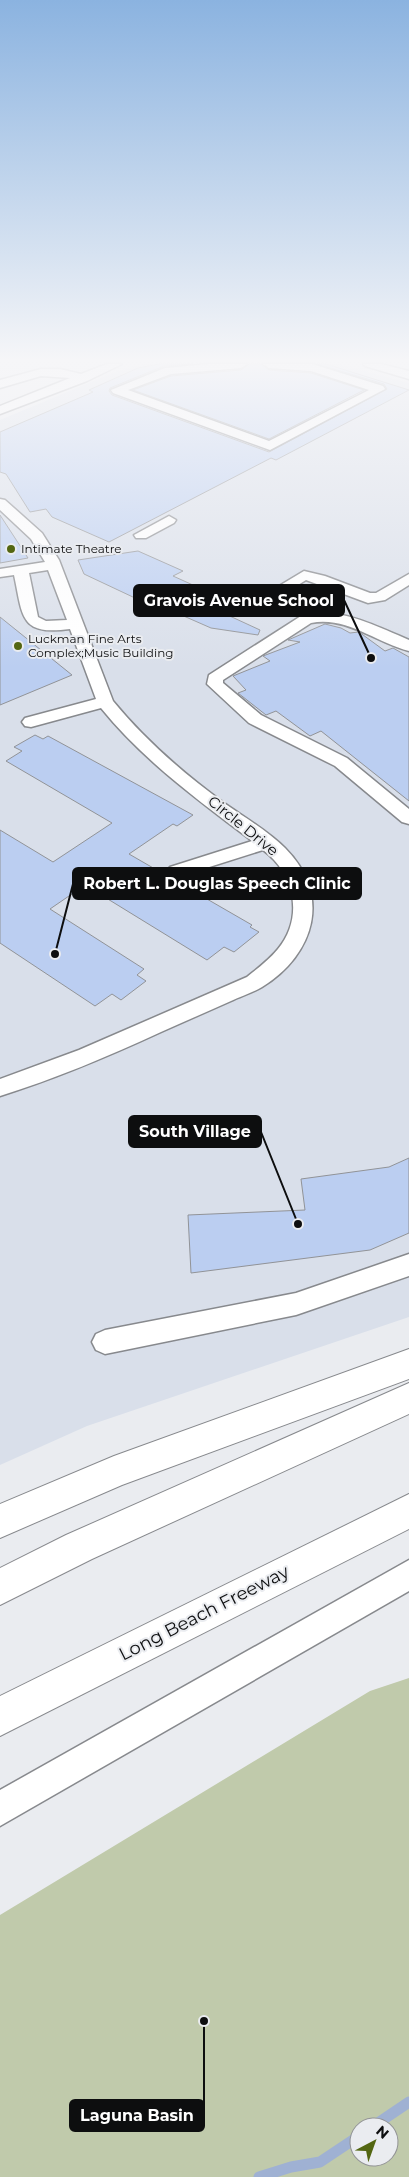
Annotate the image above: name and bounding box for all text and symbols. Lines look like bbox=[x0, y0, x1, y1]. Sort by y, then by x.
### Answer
place label: Intimate Theatre bbox=[21, 541, 122, 556]
marker: Intimate Theatre bbox=[5, 543, 17, 555]
callout: Gravois Avenue School bbox=[134, 585, 344, 616]
text: Gravois Avenue School bbox=[144, 591, 334, 610]
place label: Luckman Fine Arts Complex;Music Building bbox=[28, 631, 174, 660]
marker: Luckman Fine Arts Complex;Music Building bbox=[12, 640, 24, 652]
street label: Circle Drive bbox=[204, 791, 282, 860]
callout: Robert L. Douglas Speech Clinic bbox=[73, 868, 361, 899]
text: Robert L. Douglas Speech Clinic bbox=[83, 874, 351, 893]
callout: South Village bbox=[129, 1116, 261, 1147]
text: South Village bbox=[139, 1122, 251, 1141]
street label: Long Beach Freeway bbox=[115, 1560, 293, 1665]
callout: Laguna Basin bbox=[70, 2100, 204, 2131]
text: Laguna Basin bbox=[80, 2106, 194, 2125]
north arrow bbox=[349, 2117, 399, 2167]
text: N bbox=[372, 2122, 393, 2143]

